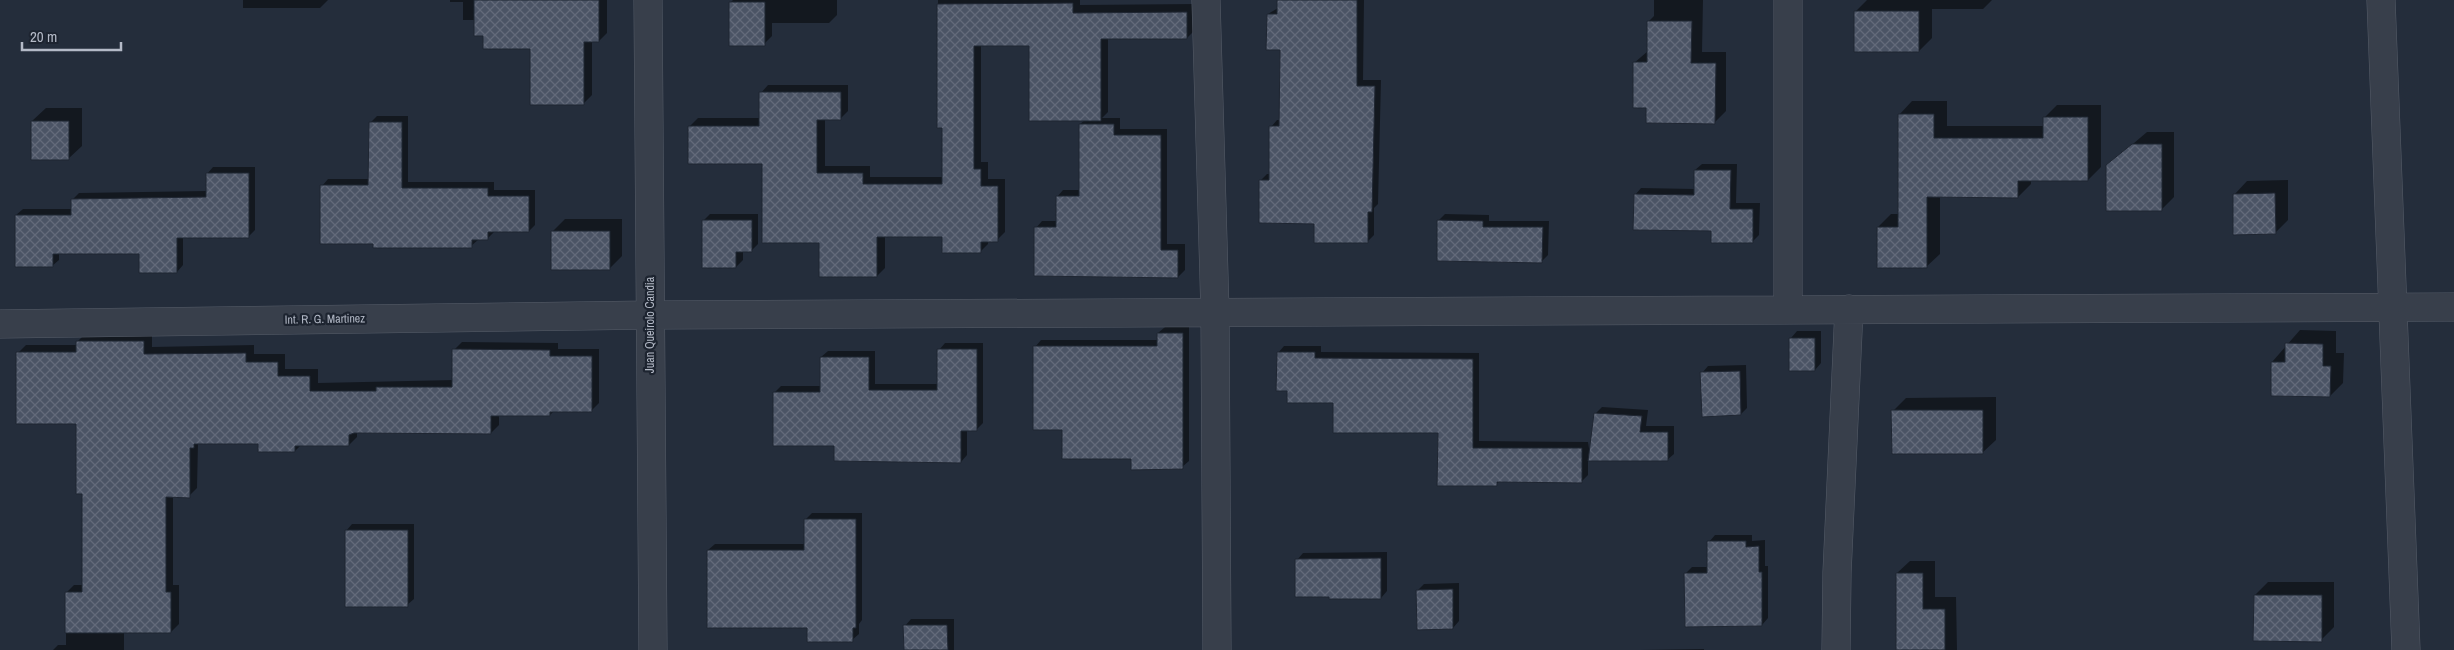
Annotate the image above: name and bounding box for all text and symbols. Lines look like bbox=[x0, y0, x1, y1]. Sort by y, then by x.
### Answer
scale bar bbox=[22, 20, 121, 52]
text: 20 m bbox=[30, 26, 57, 47]
street label: Juan Queirolo Candia bbox=[642, 276, 658, 373]
street label: Int. R. G. Martinez bbox=[285, 310, 365, 328]

